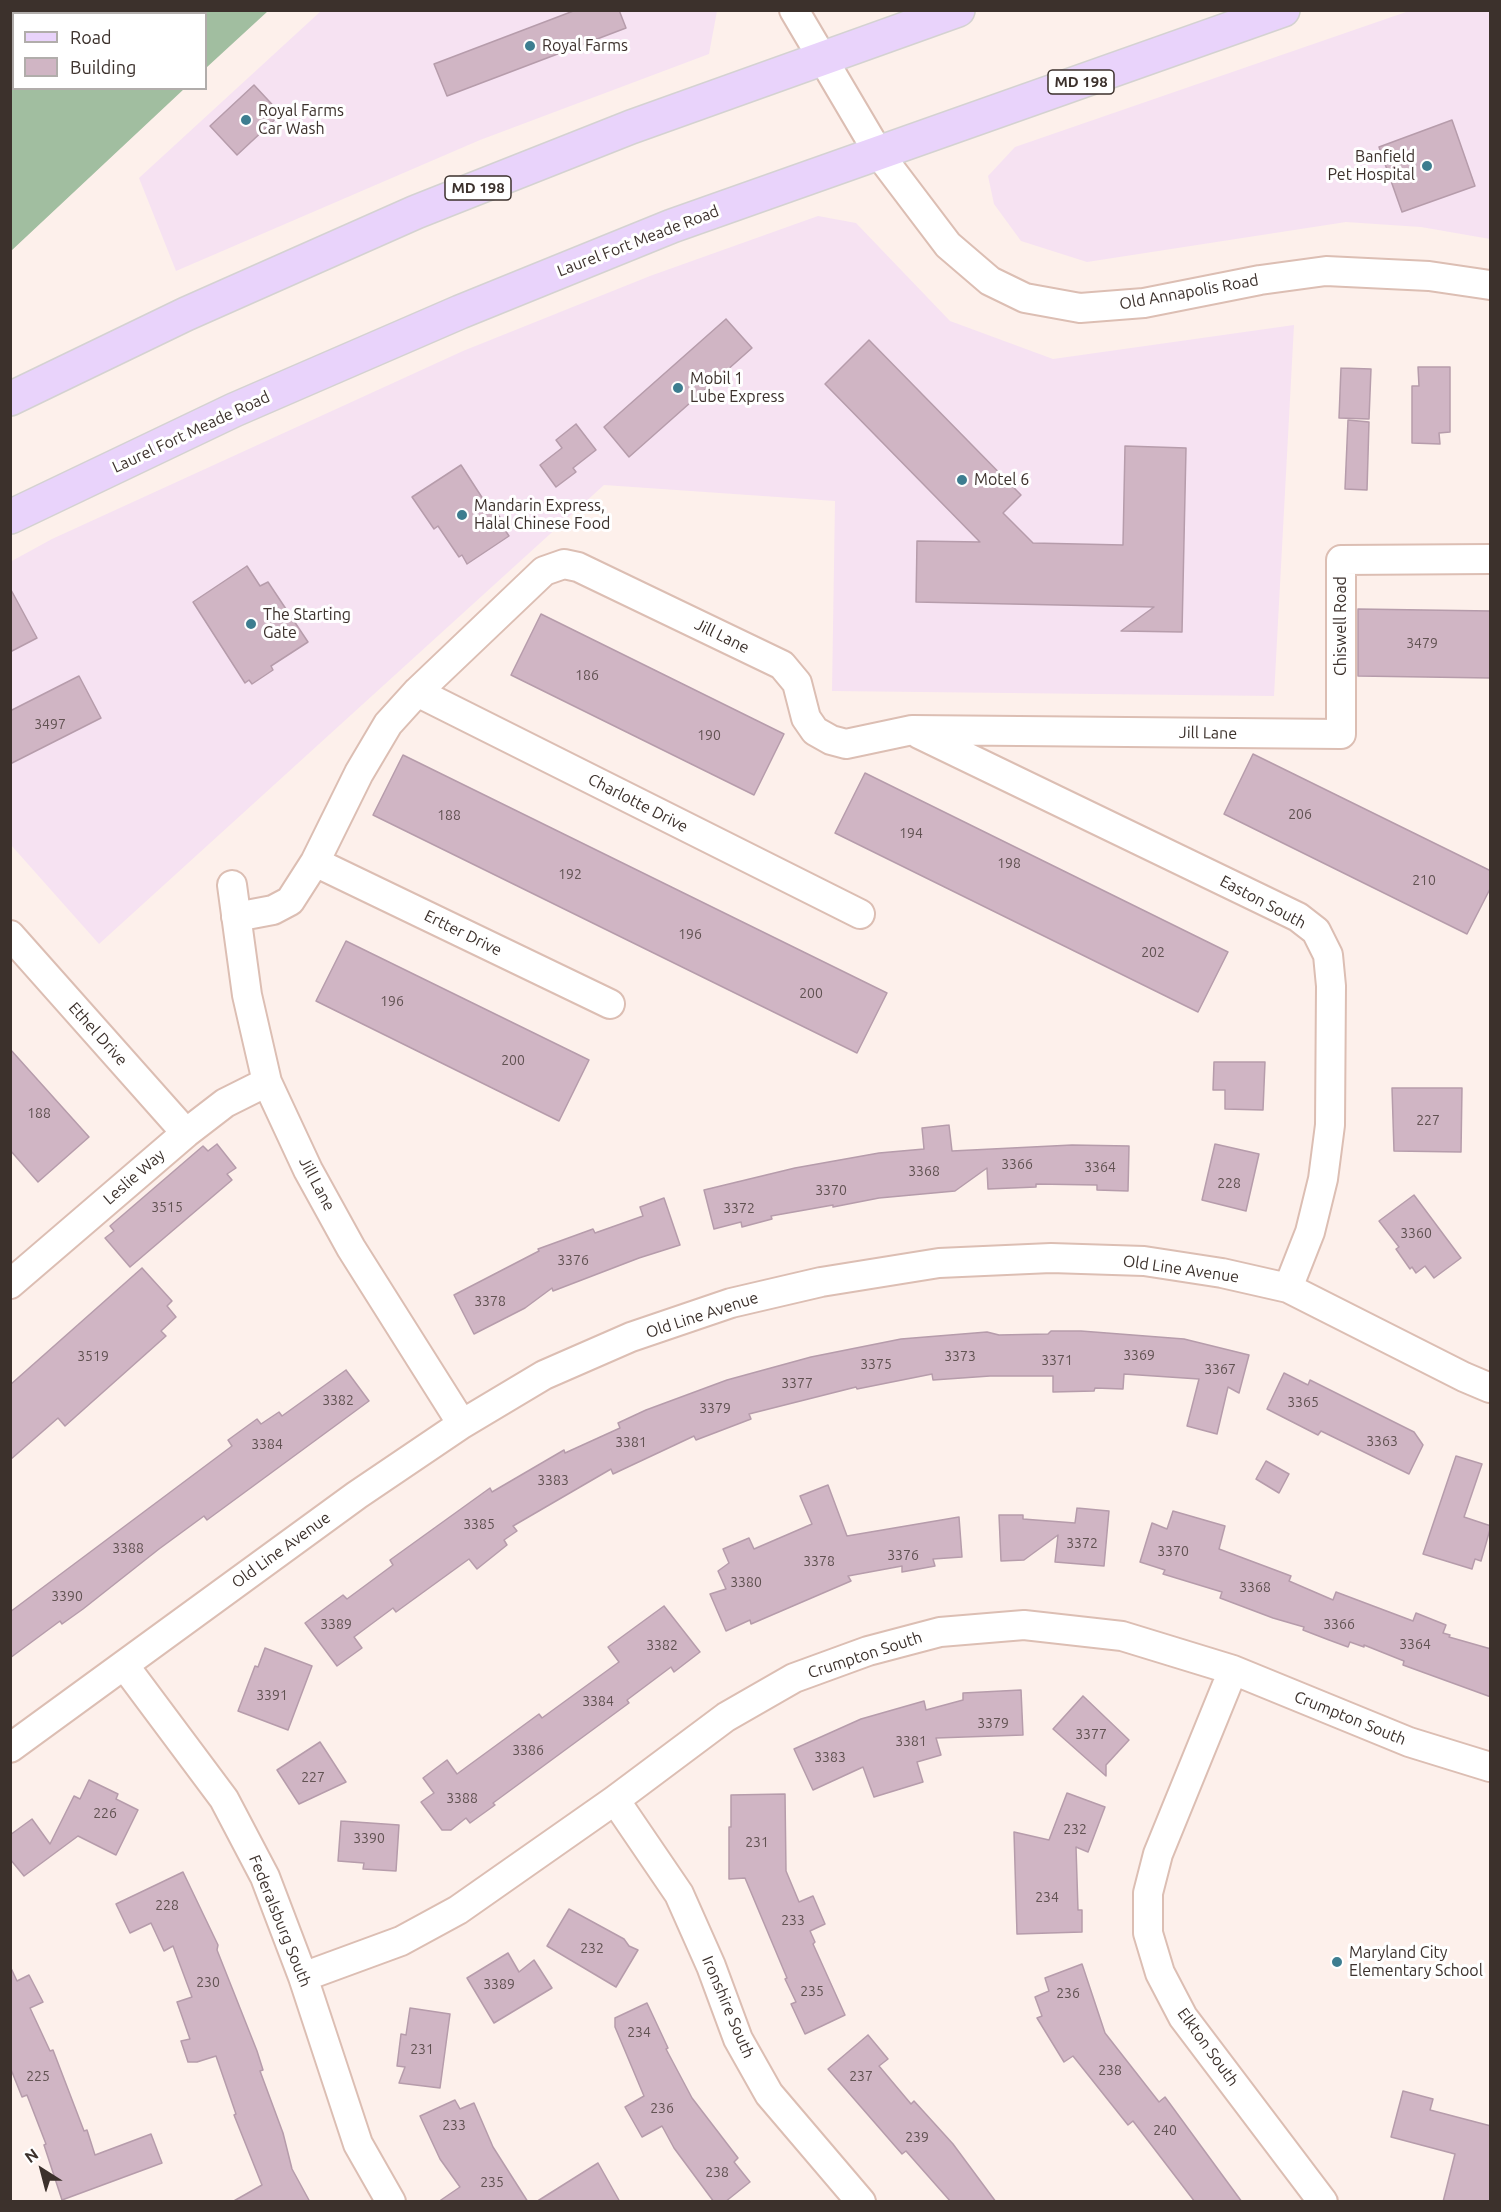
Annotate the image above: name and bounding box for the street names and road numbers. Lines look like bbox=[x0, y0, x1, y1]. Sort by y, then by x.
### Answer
road number: MD 198 bbox=[1048, 70, 1114, 94]
road number: MD 198 bbox=[445, 176, 511, 200]
street label: Laurel Fort Meade Road bbox=[554, 201, 722, 281]
street label: Old Annapolis Road bbox=[1118, 270, 1260, 314]
street label: Laurel Fort Meade Road bbox=[109, 387, 273, 477]
street label: Chiswell Road bbox=[1331, 576, 1351, 676]
street label: Jill Lane bbox=[692, 615, 752, 657]
street label: Jill Lane bbox=[1179, 723, 1237, 743]
street label: Charlotte Drive bbox=[585, 770, 691, 836]
street label: Easton South bbox=[1217, 871, 1309, 933]
street label: Ertter Drive bbox=[421, 906, 505, 960]
street label: Ethel Drive bbox=[64, 998, 132, 1070]
street label: Leslie Way bbox=[99, 1145, 169, 1209]
street label: Jill Lane bbox=[295, 1154, 339, 1214]
street label: Old Line Avenue bbox=[1122, 1251, 1240, 1287]
street label: Old Line Avenue bbox=[643, 1288, 761, 1342]
street label: Old Line Avenue bbox=[228, 1508, 334, 1592]
street label: Crumpton South bbox=[805, 1627, 925, 1683]
street label: Crumpton South bbox=[1291, 1687, 1409, 1749]
street label: Federalsburg South bbox=[245, 1852, 315, 1990]
street label: Ironshire South bbox=[698, 1953, 758, 2061]
street label: Elkton South bbox=[1173, 2004, 1243, 2090]

